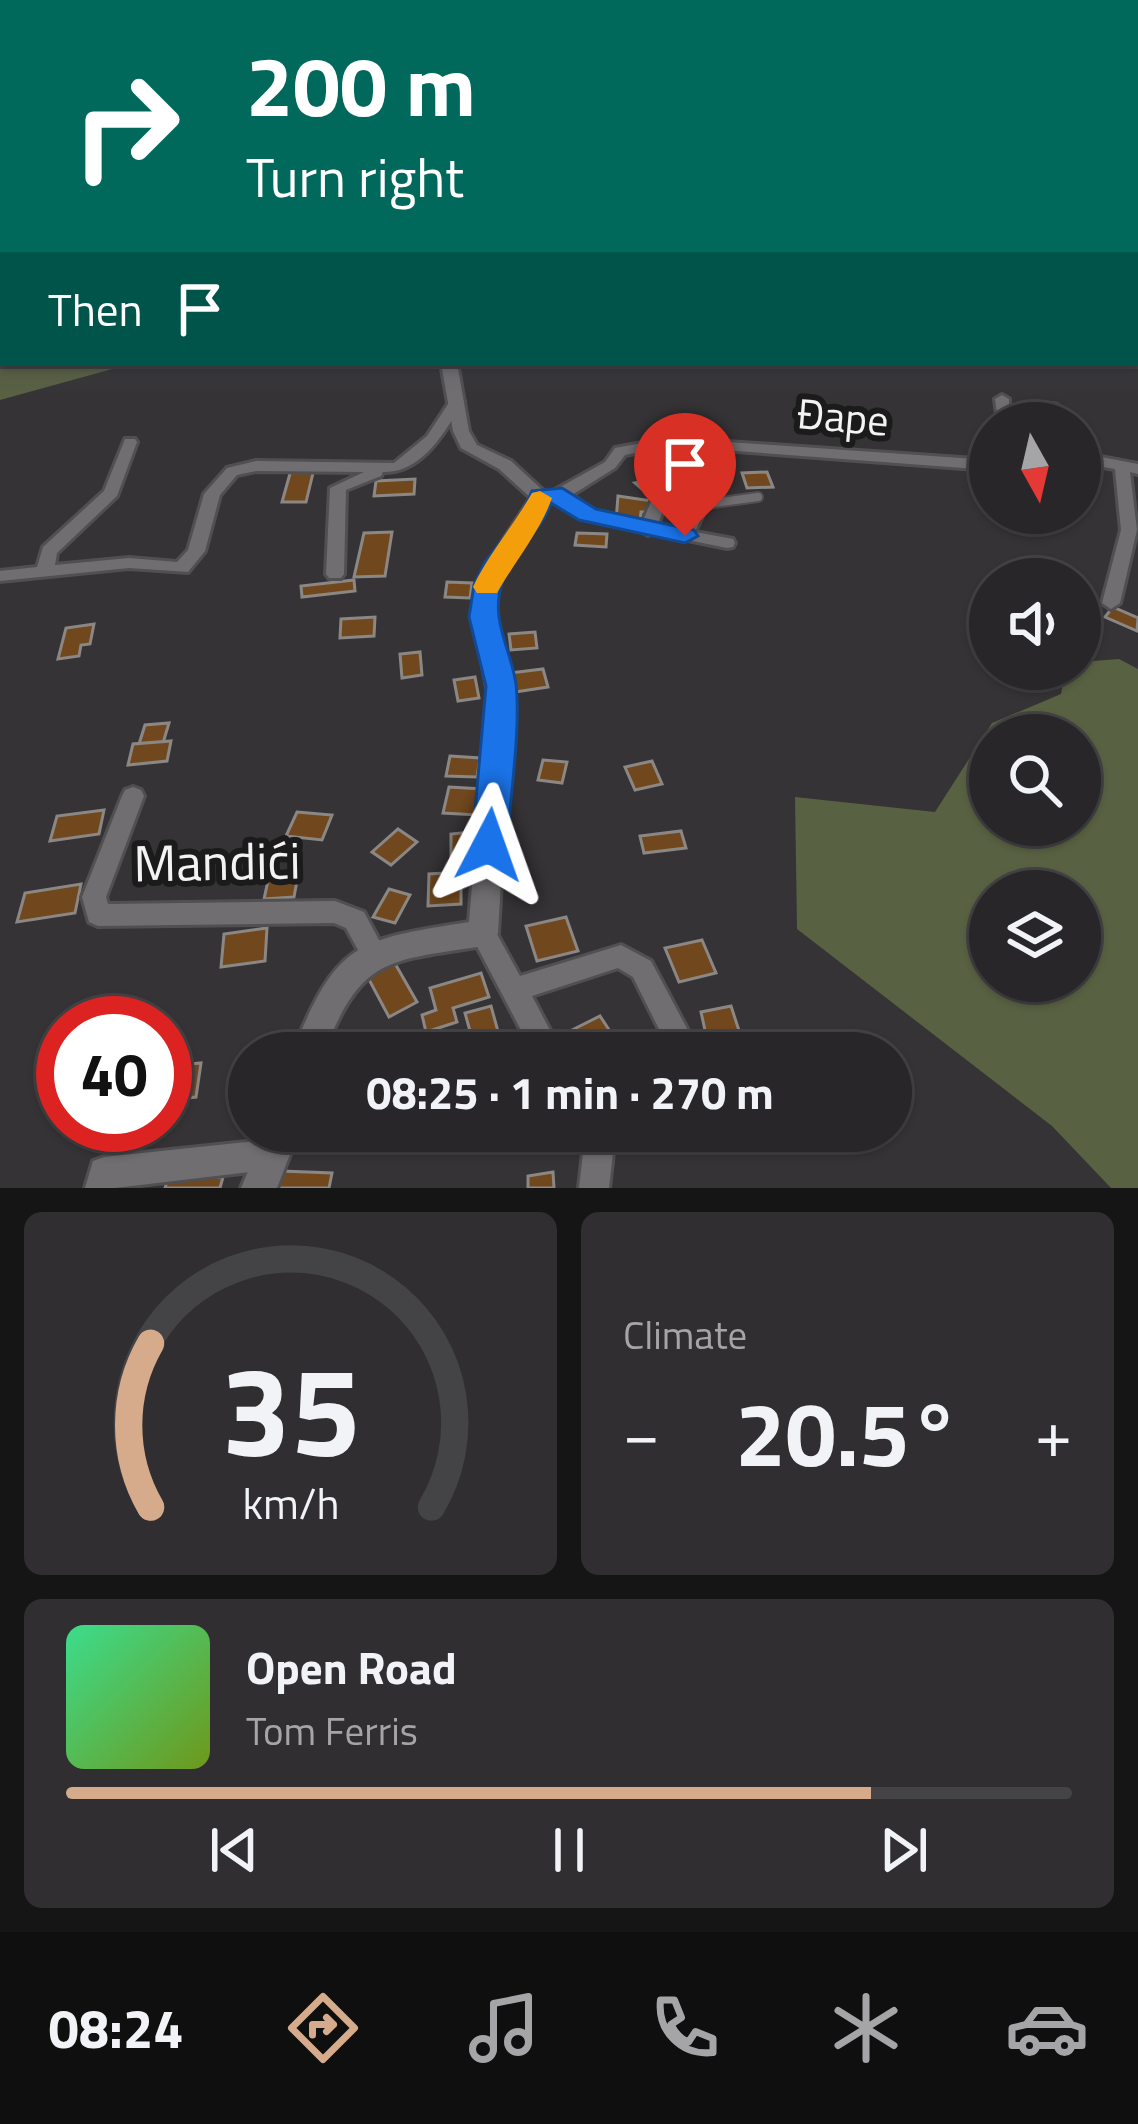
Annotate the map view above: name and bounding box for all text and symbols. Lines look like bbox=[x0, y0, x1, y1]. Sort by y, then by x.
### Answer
text: 200 m bbox=[246, 21, 476, 149]
icon: right bbox=[48, 48, 204, 204]
text: Turn right bbox=[246, 136, 464, 218]
text: Then bbox=[48, 275, 143, 343]
icon: arrive bbox=[167, 276, 233, 342]
street label: Đape bbox=[795, 380, 891, 452]
north arrow bbox=[969, 402, 1101, 534]
map controls bbox=[969, 402, 1101, 1002]
pin bbox=[634, 413, 736, 536]
icon: arrive bbox=[652, 431, 718, 497]
button: sound bbox=[969, 558, 1101, 690]
button: search bbox=[969, 714, 1101, 846]
position arrow bbox=[426, 782, 552, 908]
street label: Mandići bbox=[133, 821, 301, 901]
button: layers bbox=[969, 870, 1101, 1002]
speed limit sign: 40 bbox=[36, 996, 192, 1152]
text: 08:25 · 1 min · 270 m bbox=[366, 1058, 774, 1126]
text: Climate bbox=[623, 1305, 747, 1364]
text: 35 bbox=[221, 1315, 360, 1504]
text: 20.5° bbox=[735, 1364, 960, 1501]
text: − bbox=[623, 1382, 660, 1483]
text: + bbox=[1035, 1382, 1072, 1483]
text: km/h bbox=[242, 1469, 339, 1535]
text: Open Road bbox=[246, 1633, 457, 1701]
text: Tom Ferris bbox=[246, 1701, 418, 1760]
icon: previous bbox=[201, 1817, 267, 1883]
icon: pause bbox=[536, 1817, 602, 1883]
icon: next bbox=[871, 1817, 937, 1883]
icon: directions bbox=[281, 1986, 365, 2070]
icon: music bbox=[462, 1986, 546, 2070]
icon: phone bbox=[643, 1986, 727, 2070]
icon: climate bbox=[824, 1986, 908, 2070]
icon: car bbox=[1005, 1986, 1089, 2070]
text: 08:24 bbox=[49, 1987, 183, 2069]

